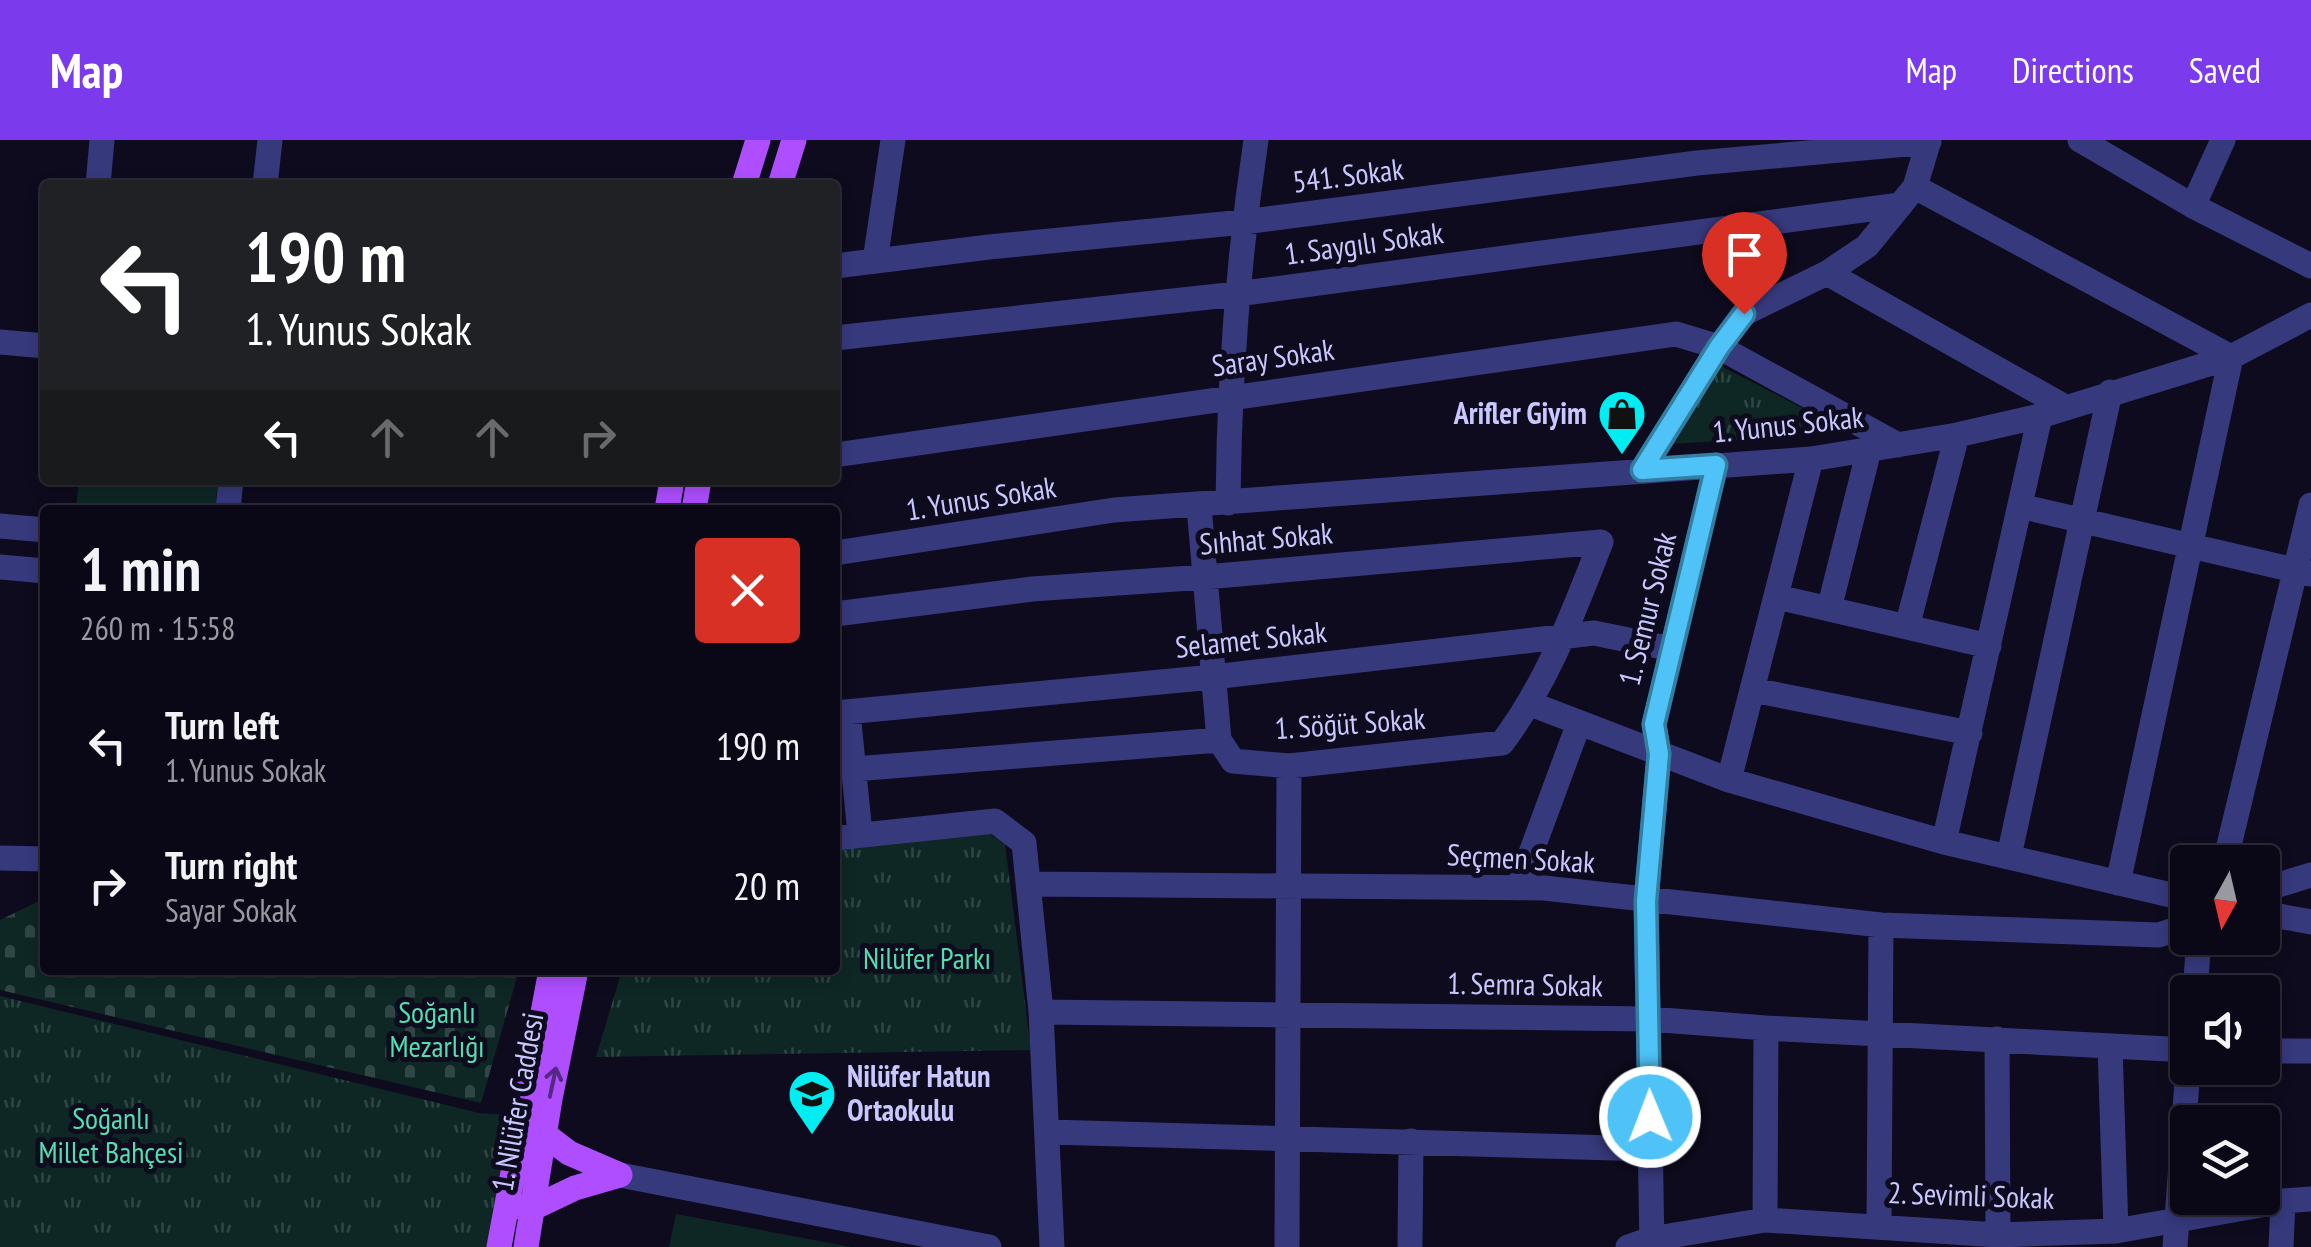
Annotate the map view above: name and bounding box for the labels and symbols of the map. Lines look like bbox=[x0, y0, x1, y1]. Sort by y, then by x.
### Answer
street label: 541. Sokak bbox=[1290, 148, 1406, 201]
street label: 1. Saygılı Sokak bbox=[1282, 212, 1446, 273]
pin bbox=[1702, 212, 1787, 315]
street label: Saray Sokak bbox=[1209, 329, 1337, 384]
shop icon: Arifler Giyim bbox=[1596, 388, 1648, 456]
place label: Arifler Giyim bbox=[1453, 393, 1587, 432]
street label: 1. Yunus Sokak bbox=[1711, 396, 1865, 451]
street label: 1. Yunus Sokak bbox=[903, 466, 1059, 529]
street label: Sıhhat Sokak bbox=[1198, 512, 1334, 563]
street label: 1. Semur Sokak bbox=[1609, 528, 1685, 689]
street label: Selamet Sokak bbox=[1173, 611, 1329, 666]
street label: 1. Söğüt Sokak bbox=[1273, 698, 1427, 747]
street label: Seçmen Sokak bbox=[1446, 834, 1596, 881]
north arrow bbox=[2170, 845, 2280, 955]
park label: Nilüfer Parkı bbox=[863, 938, 991, 977]
street label: 1. Semra Sokak bbox=[1447, 963, 1604, 1004]
park label: Soğanlı Mezarlığı bbox=[389, 992, 485, 1065]
street label: 1. Nilüfer Caddesi bbox=[482, 1009, 551, 1194]
place label: Nilüfer Hatun Ortaokulu bbox=[847, 1056, 990, 1129]
position arrow bbox=[1598, 1065, 1702, 1169]
one-way arrow bbox=[545, 1067, 564, 1099]
school or university icon: Nilüfer Hatun Ortaokulu bbox=[786, 1068, 838, 1136]
park label: Soğanlı Millet Bahçesi bbox=[38, 1098, 184, 1171]
street label: 2. Sevimli Sokak bbox=[1887, 1172, 2055, 1217]

